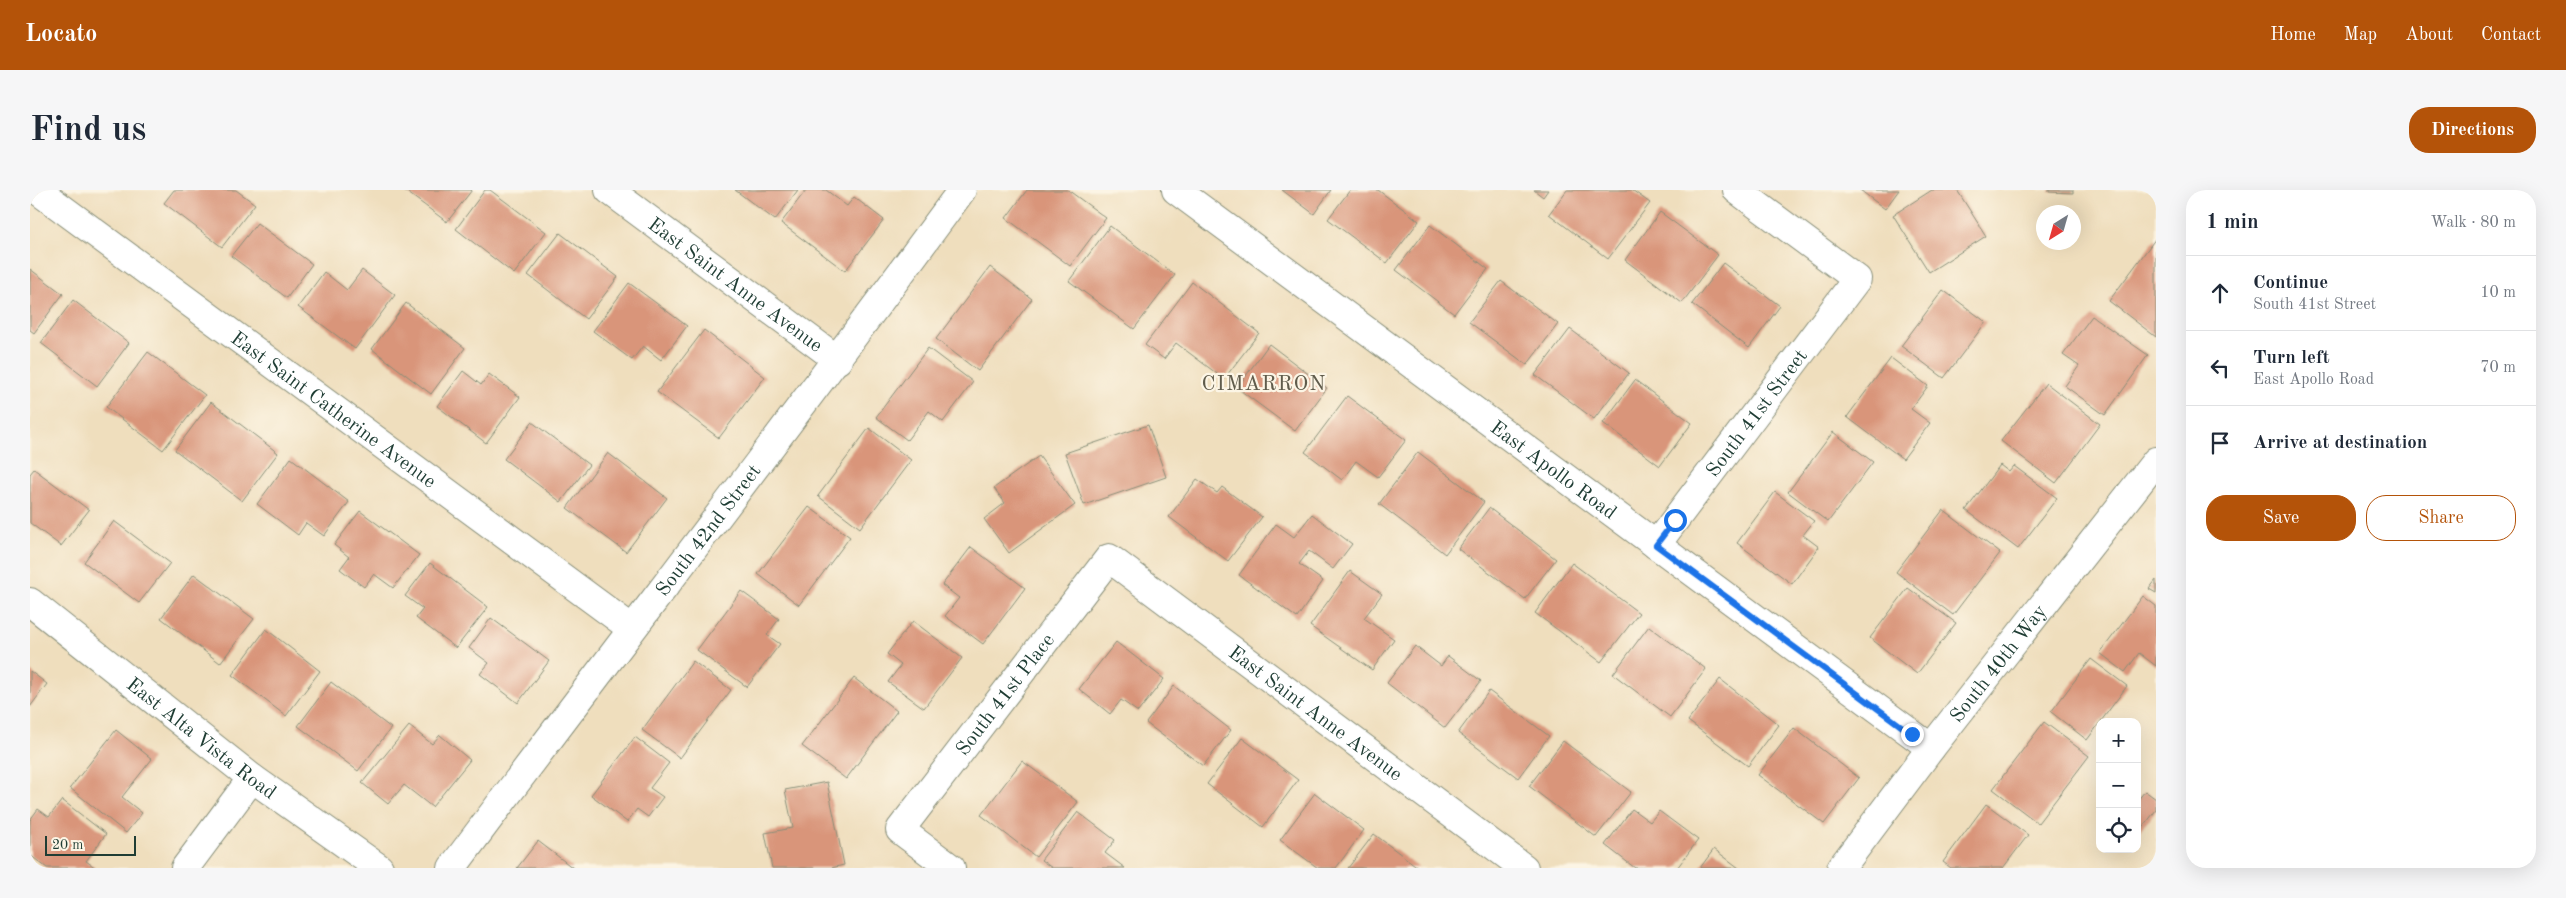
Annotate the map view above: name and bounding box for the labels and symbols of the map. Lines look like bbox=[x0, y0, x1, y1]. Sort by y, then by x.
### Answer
north arrow bbox=[2036, 205, 2081, 250]
street label: East Saint Anne Avenue bbox=[644, 215, 825, 357]
street label: East Saint Catherine Avenue bbox=[227, 329, 439, 493]
street label: South 41st Street bbox=[1703, 346, 1812, 481]
district label: CIMARRON bbox=[1202, 374, 1326, 395]
street label: East Apollo Road bbox=[1486, 418, 1620, 524]
street label: South 42nd Street bbox=[653, 461, 765, 601]
route start bbox=[1664, 509, 1687, 532]
street label: South 40th Way bbox=[1947, 601, 2051, 727]
street label: South 41st Place bbox=[953, 631, 1059, 760]
street label: East Saint Anne Avenue bbox=[1224, 643, 1405, 785]
street label: East Alta Vista Road bbox=[122, 675, 279, 804]
route end bbox=[1901, 723, 1924, 746]
scale bar bbox=[45, 833, 136, 856]

